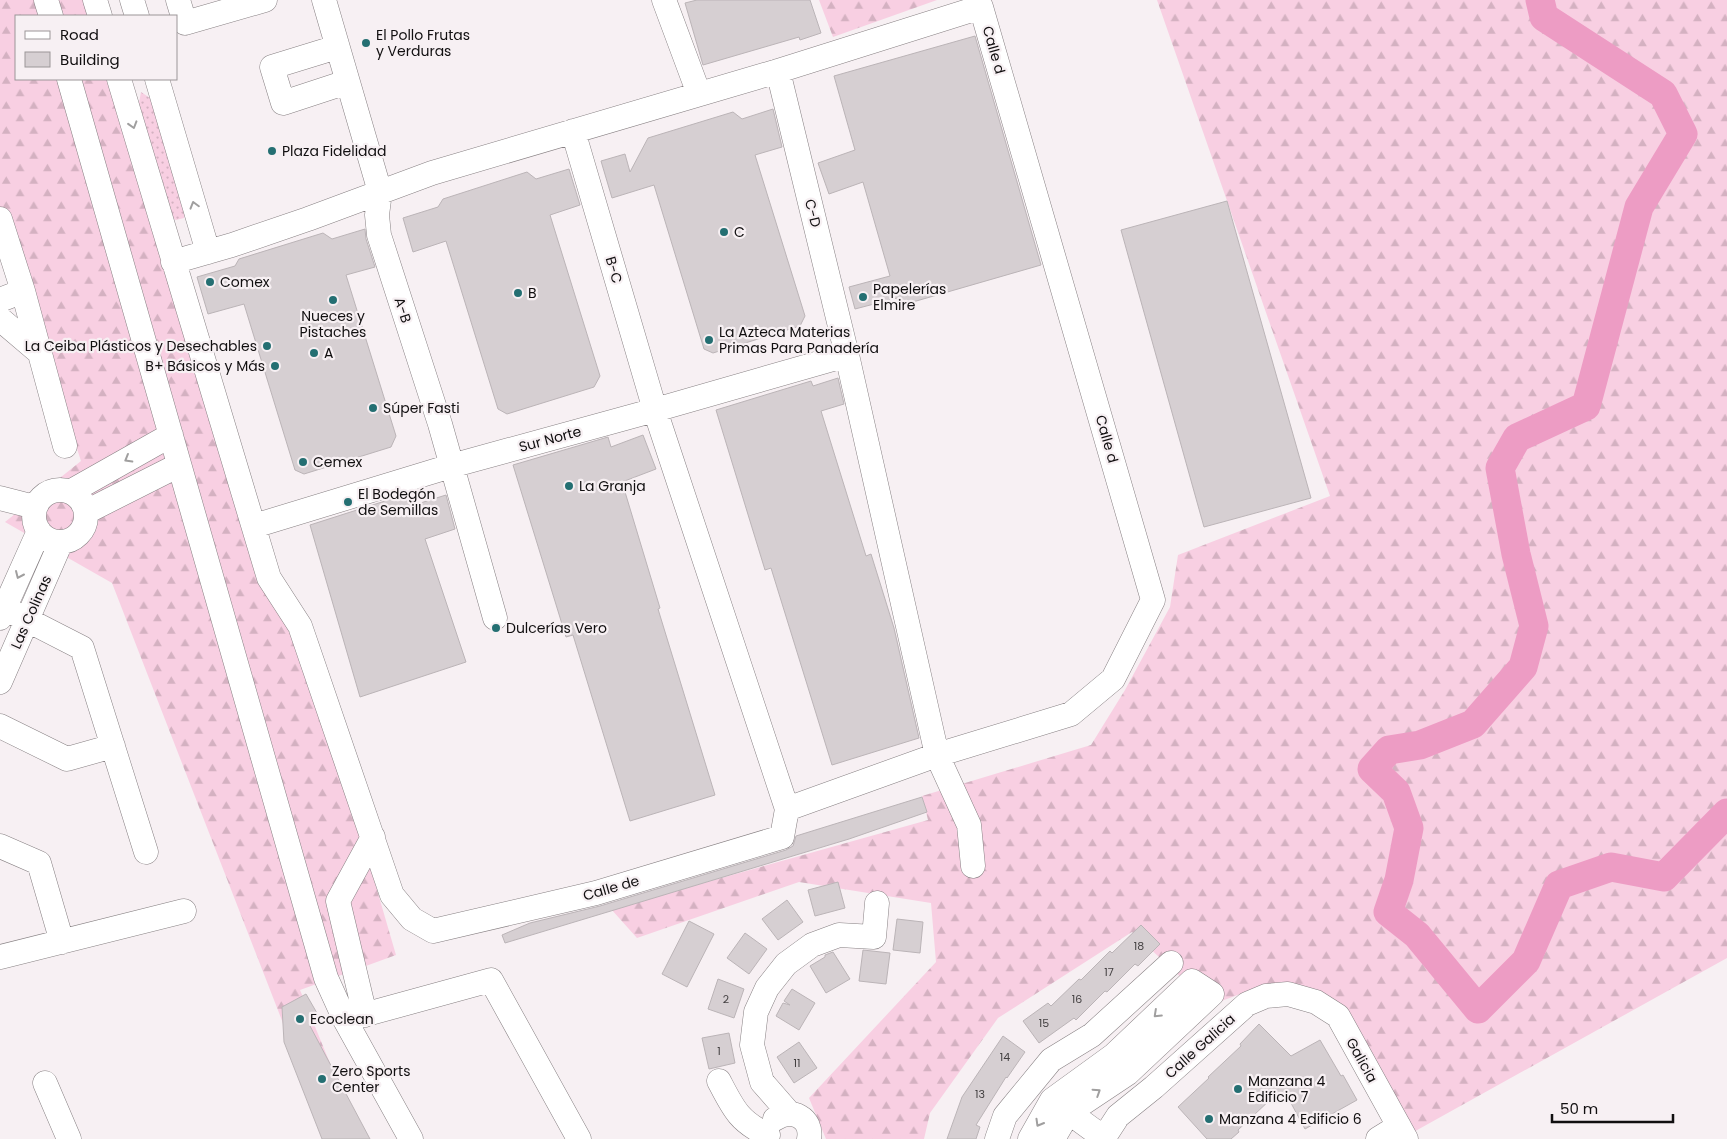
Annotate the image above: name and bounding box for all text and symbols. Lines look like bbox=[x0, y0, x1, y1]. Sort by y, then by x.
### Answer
legend bbox=[15, 15, 178, 80]
text: Road bbox=[60, 24, 99, 45]
street label: Calle d bbox=[978, 24, 1010, 76]
place label: El Pollo Frutas y Verduras bbox=[376, 25, 470, 61]
marker: El Pollo Frutas y Verduras bbox=[360, 37, 372, 49]
text: Building bbox=[60, 49, 120, 70]
one-way arrow bbox=[127, 121, 137, 129]
place label: Plaza Fidelidad bbox=[282, 141, 387, 161]
marker: Plaza Fidelidad bbox=[266, 145, 278, 157]
street label: C-D bbox=[800, 197, 826, 229]
one-way arrow bbox=[189, 201, 199, 210]
place label: C bbox=[734, 222, 745, 242]
marker: C bbox=[718, 226, 730, 238]
street label: B-C bbox=[601, 254, 627, 286]
place label: Comex bbox=[220, 272, 270, 292]
marker: Comex bbox=[204, 276, 216, 288]
place label: Papelerías Elmire bbox=[873, 279, 946, 315]
place label: B bbox=[528, 283, 537, 303]
marker: B bbox=[512, 287, 524, 299]
marker: Papelerías Elmire bbox=[857, 291, 869, 303]
marker: Nueces y Pistaches bbox=[327, 294, 339, 306]
street label: A-B bbox=[390, 295, 416, 325]
place label: Nueces y Pistaches bbox=[300, 306, 366, 342]
place label: La Azteca Materias Primas Para Panadería bbox=[719, 322, 879, 358]
marker: La Azteca Materias Primas Para Panadería bbox=[703, 334, 715, 346]
place label: La Ceiba Plásticos y Desechables bbox=[25, 336, 257, 356]
marker: La Ceiba Plásticos y Desechables bbox=[261, 340, 273, 352]
place label: A bbox=[324, 343, 333, 363]
marker: A bbox=[308, 347, 320, 359]
place label: B+ Básicos y Más bbox=[145, 356, 265, 376]
marker: B+ Básicos y Más bbox=[269, 360, 281, 372]
place label: Súper Fasti bbox=[383, 398, 460, 418]
marker: Súper Fasti bbox=[367, 402, 379, 414]
street label: Calle d bbox=[1091, 413, 1123, 465]
street label: Sur Norte bbox=[517, 421, 584, 457]
place label: Cemex bbox=[313, 452, 363, 472]
one-way arrow bbox=[125, 453, 134, 463]
marker: Cemex bbox=[297, 456, 309, 468]
place label: La Granja bbox=[579, 476, 646, 496]
marker: La Granja bbox=[563, 480, 575, 492]
place label: El Bodegón de Semillas bbox=[358, 484, 438, 520]
marker: El Bodegón de Semillas bbox=[342, 496, 354, 508]
one-way arrow bbox=[15, 570, 26, 579]
street label: Las Colinas bbox=[6, 572, 56, 652]
place label: Dulcerías Vero bbox=[506, 618, 607, 638]
marker: Dulcerías Vero bbox=[490, 622, 502, 634]
street label: Calle de bbox=[580, 870, 642, 906]
house number: 18 bbox=[1134, 938, 1144, 954]
house number: 17 bbox=[1104, 964, 1114, 980]
house number: 2 bbox=[723, 991, 729, 1007]
house number: 16 bbox=[1072, 991, 1082, 1007]
one-way arrow bbox=[1154, 1008, 1163, 1017]
place label: Ecoclean bbox=[310, 1009, 374, 1029]
street label: Calle Galicia bbox=[1161, 1009, 1239, 1083]
marker: Ecoclean bbox=[294, 1013, 306, 1025]
house number: 15 bbox=[1039, 1015, 1049, 1031]
street label: Galicia bbox=[1341, 1034, 1383, 1086]
house number: 1 bbox=[717, 1043, 721, 1059]
house number: 14 bbox=[1000, 1049, 1010, 1065]
house number: 11 bbox=[793, 1055, 801, 1071]
place label: Zero Sports Center bbox=[332, 1061, 410, 1097]
place label: Manzana 4 Edificio 7 bbox=[1248, 1071, 1325, 1107]
marker: Zero Sports Center bbox=[316, 1073, 328, 1085]
marker: Manzana 4 Edificio 7 bbox=[1232, 1083, 1244, 1095]
house number: 13 bbox=[975, 1086, 985, 1102]
one-way arrow bbox=[1092, 1089, 1101, 1099]
scale bar bbox=[1552, 1092, 1673, 1124]
text: 50 m bbox=[1560, 1098, 1598, 1119]
place label: Manzana 4 Edificio 6 bbox=[1219, 1109, 1362, 1129]
marker: Manzana 4 Edificio 6 bbox=[1203, 1113, 1215, 1125]
one-way arrow bbox=[1035, 1118, 1045, 1127]

